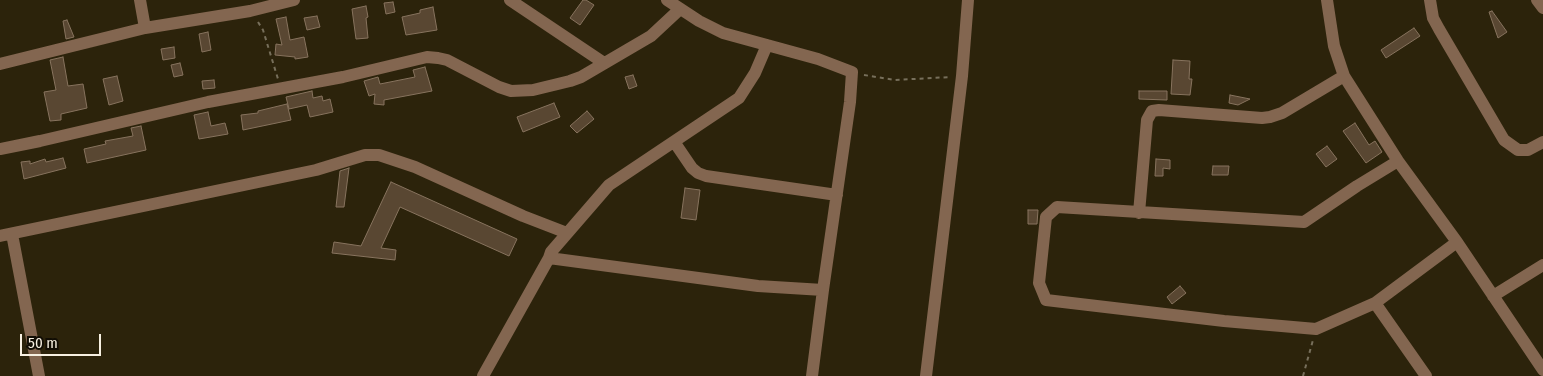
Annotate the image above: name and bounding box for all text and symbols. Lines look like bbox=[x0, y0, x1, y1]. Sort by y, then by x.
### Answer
scale bar bbox=[22, 324, 104, 356]
text: 50 m bbox=[28, 334, 58, 352]

